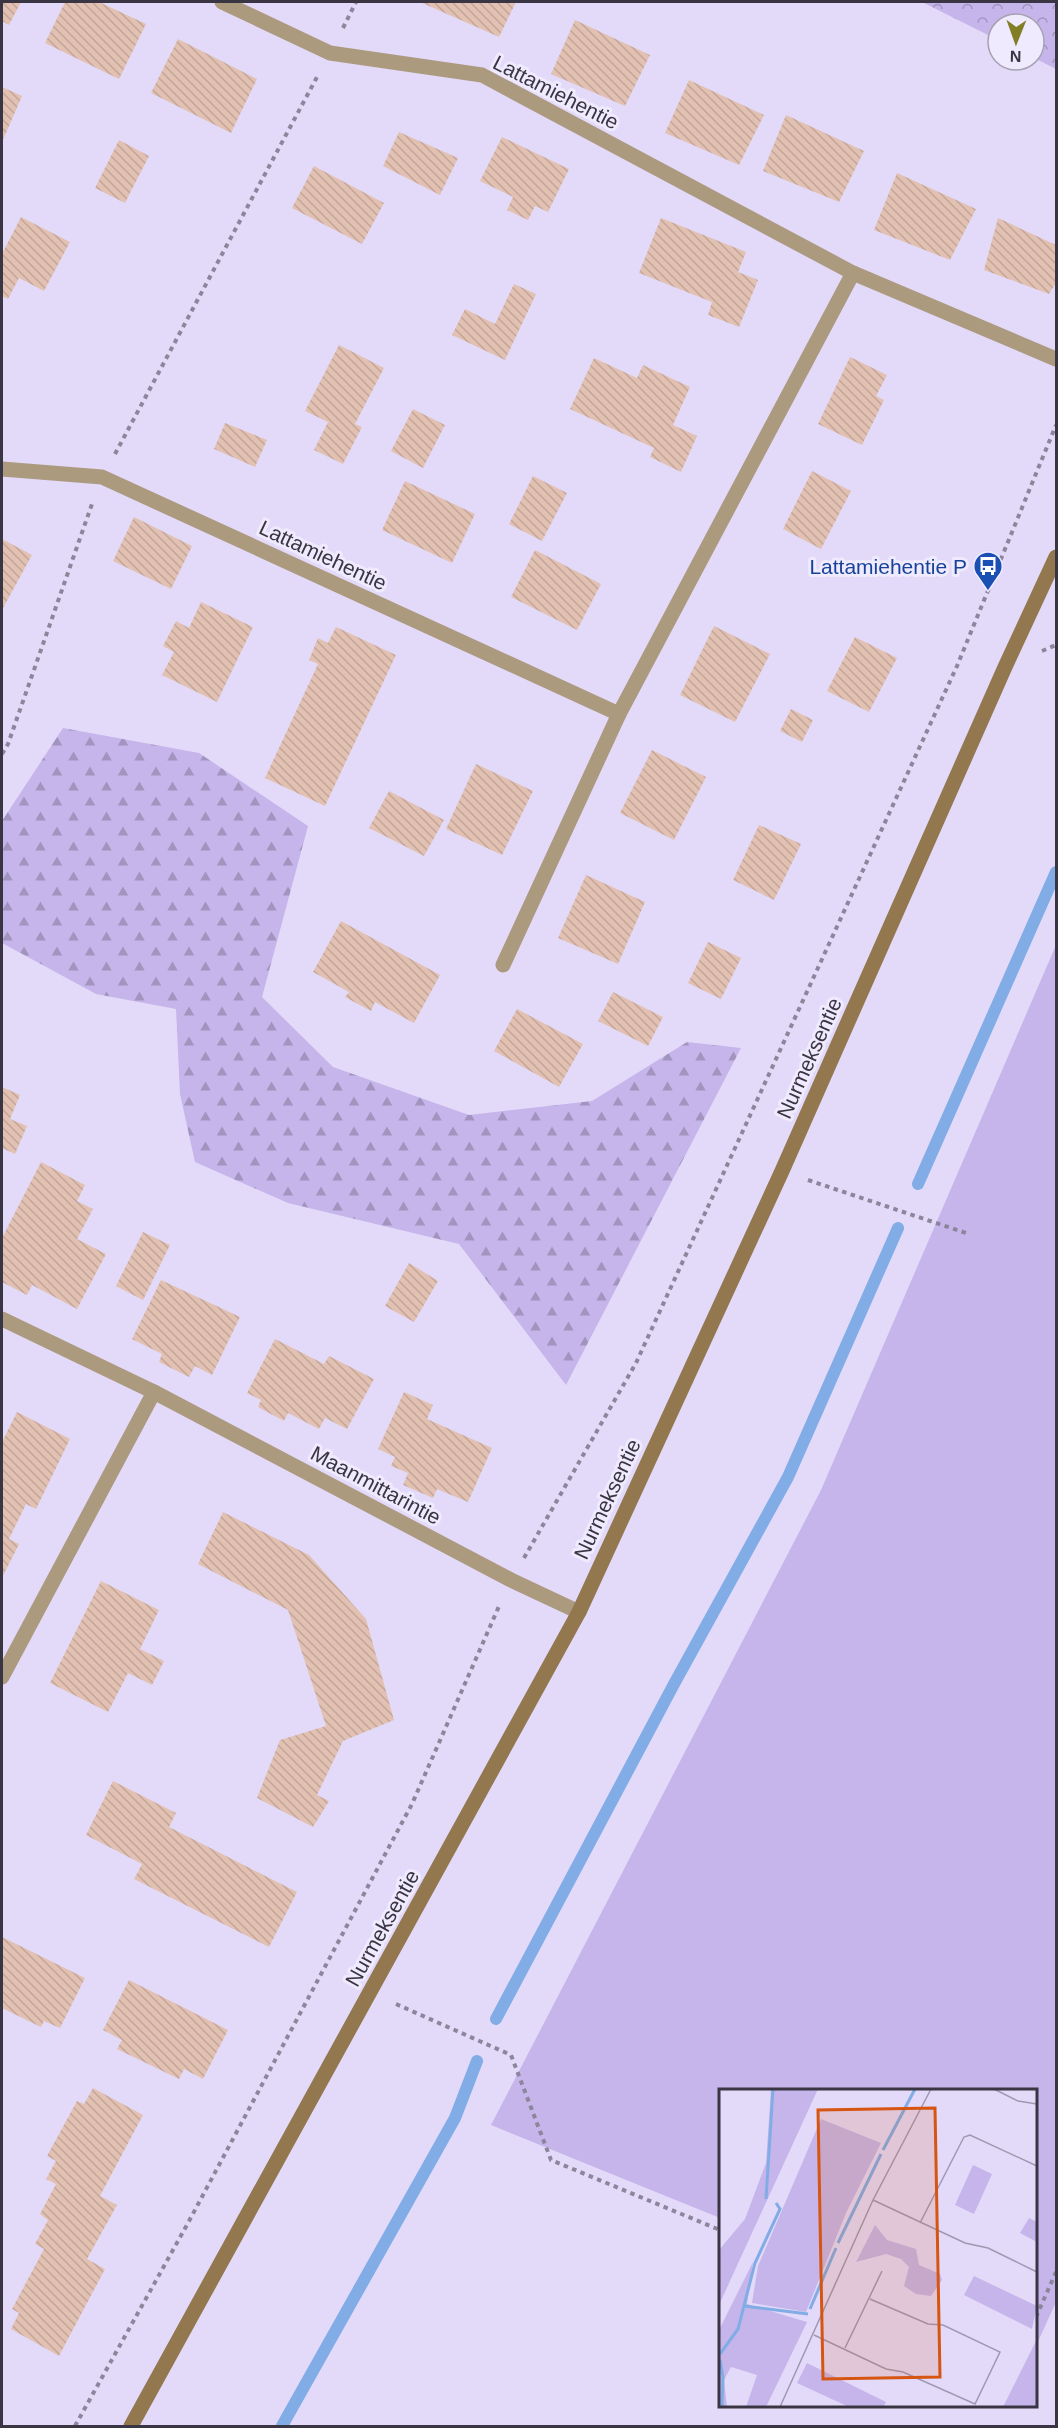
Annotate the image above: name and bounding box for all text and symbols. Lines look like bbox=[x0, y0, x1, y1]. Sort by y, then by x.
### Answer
north arrow bbox=[986, 12, 1046, 72]
text: N bbox=[1010, 48, 1022, 65]
street label: Lattamiehentie bbox=[489, 50, 623, 134]
street label: Lattamiehentie bbox=[256, 515, 390, 595]
bus stop icon: Lattamiehentie P bbox=[972, 550, 1004, 592]
place label: Lattamiehentie P bbox=[809, 555, 967, 578]
street label: Nurmeksentie bbox=[772, 994, 846, 1122]
street label: Nurmeksentie bbox=[569, 1435, 645, 1563]
street label: Maanmittarintie bbox=[307, 1441, 445, 1529]
street label: Nurmeksentie bbox=[341, 1866, 423, 1990]
inset map bbox=[719, 2089, 1037, 2407]

